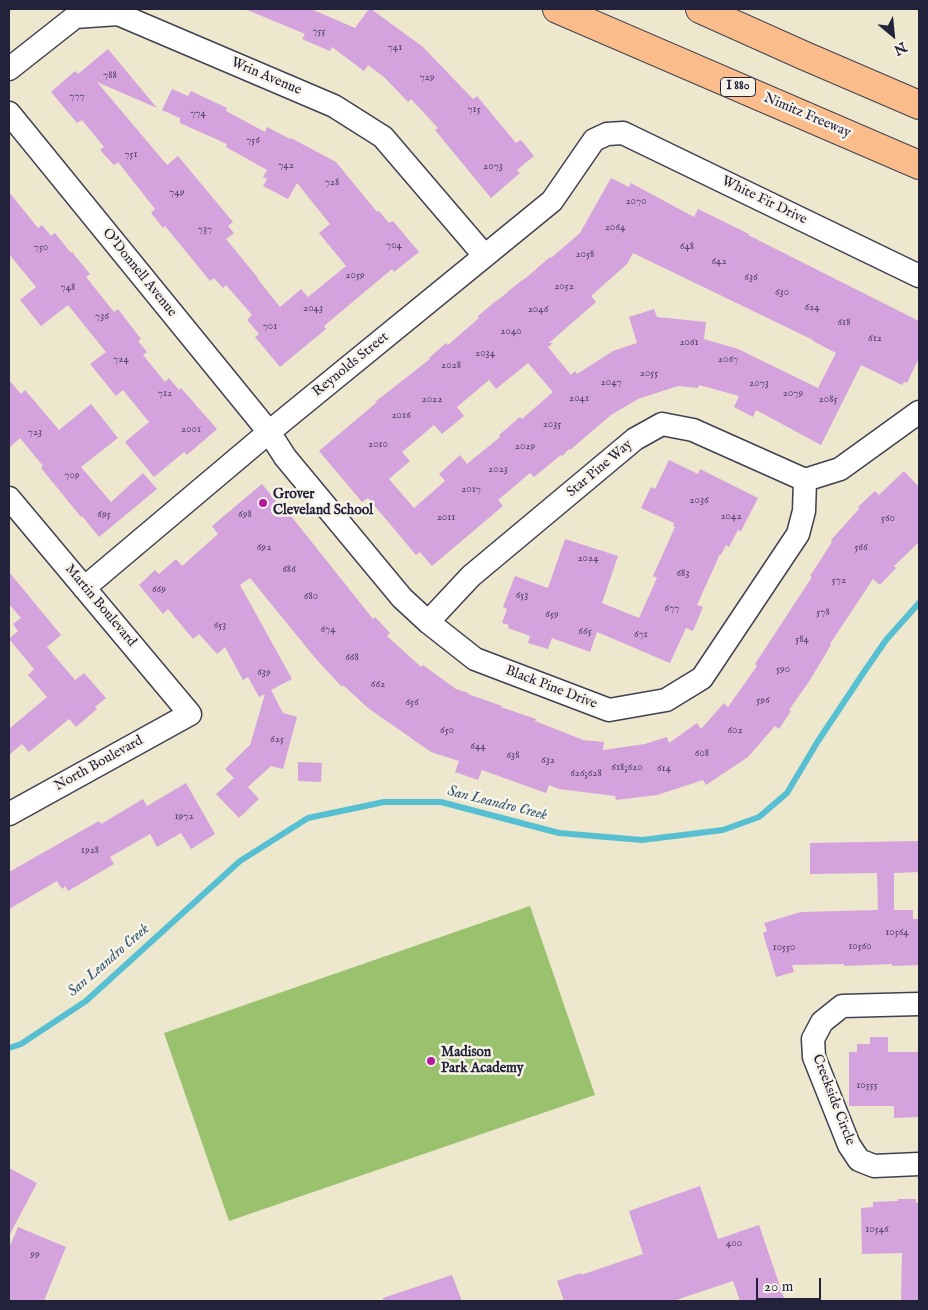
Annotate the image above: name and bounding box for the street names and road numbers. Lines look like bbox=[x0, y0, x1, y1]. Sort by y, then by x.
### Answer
street label: Wrin Avenue bbox=[228, 55, 304, 99]
road number: I 880 bbox=[720, 77, 756, 96]
street label: Nimitz Freeway bbox=[761, 90, 853, 142]
street label: White Fir Drive bbox=[719, 173, 809, 229]
street label: O'Donnell Avenue bbox=[98, 225, 180, 321]
street label: Reynolds Street bbox=[310, 329, 392, 401]
street label: Star Pine Way bbox=[564, 437, 636, 501]
street label: Martin Boulevard bbox=[61, 561, 139, 651]
street label: Black Pine Drive bbox=[503, 663, 599, 713]
street label: North Boulevard bbox=[52, 733, 146, 795]
street label: Creekside Circle bbox=[808, 1052, 858, 1148]

